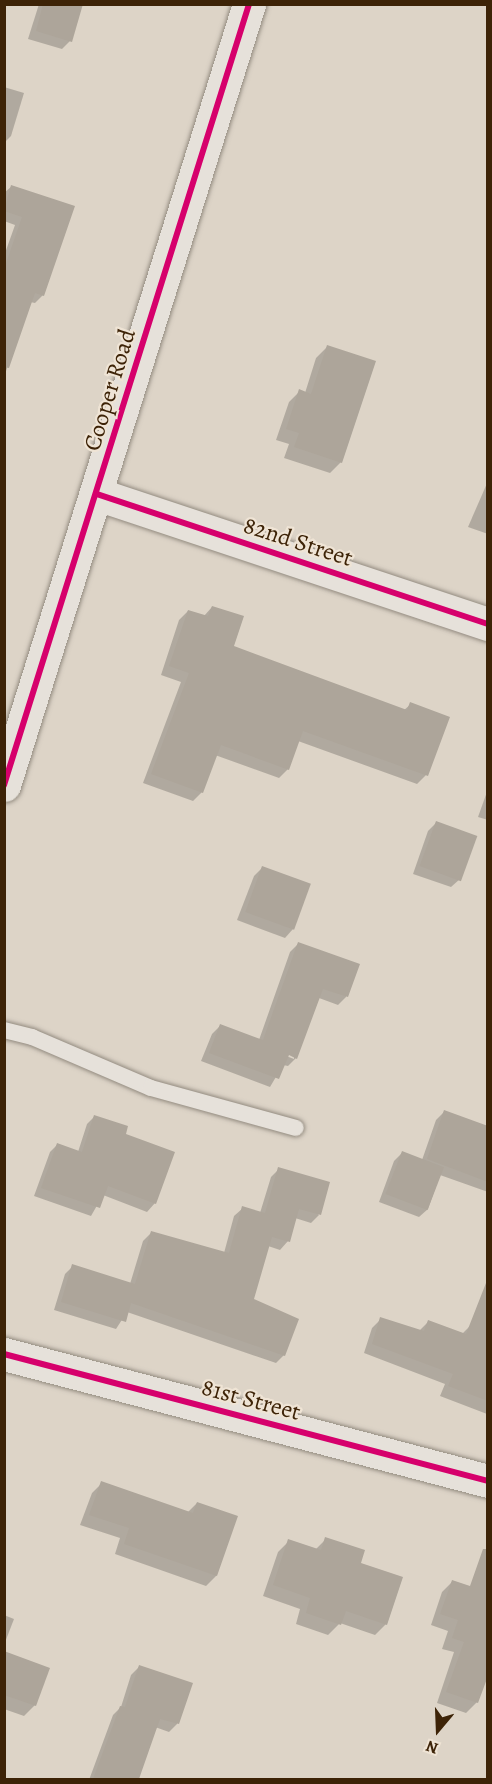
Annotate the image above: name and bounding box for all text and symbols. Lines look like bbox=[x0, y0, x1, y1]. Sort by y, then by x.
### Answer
street label: Cooper Road bbox=[78, 326, 142, 454]
street label: 82nd Street bbox=[240, 511, 356, 573]
street label: 81st Street bbox=[198, 1373, 304, 1427]
north arrow bbox=[408, 1700, 468, 1760]
text: N bbox=[423, 1735, 441, 1759]

